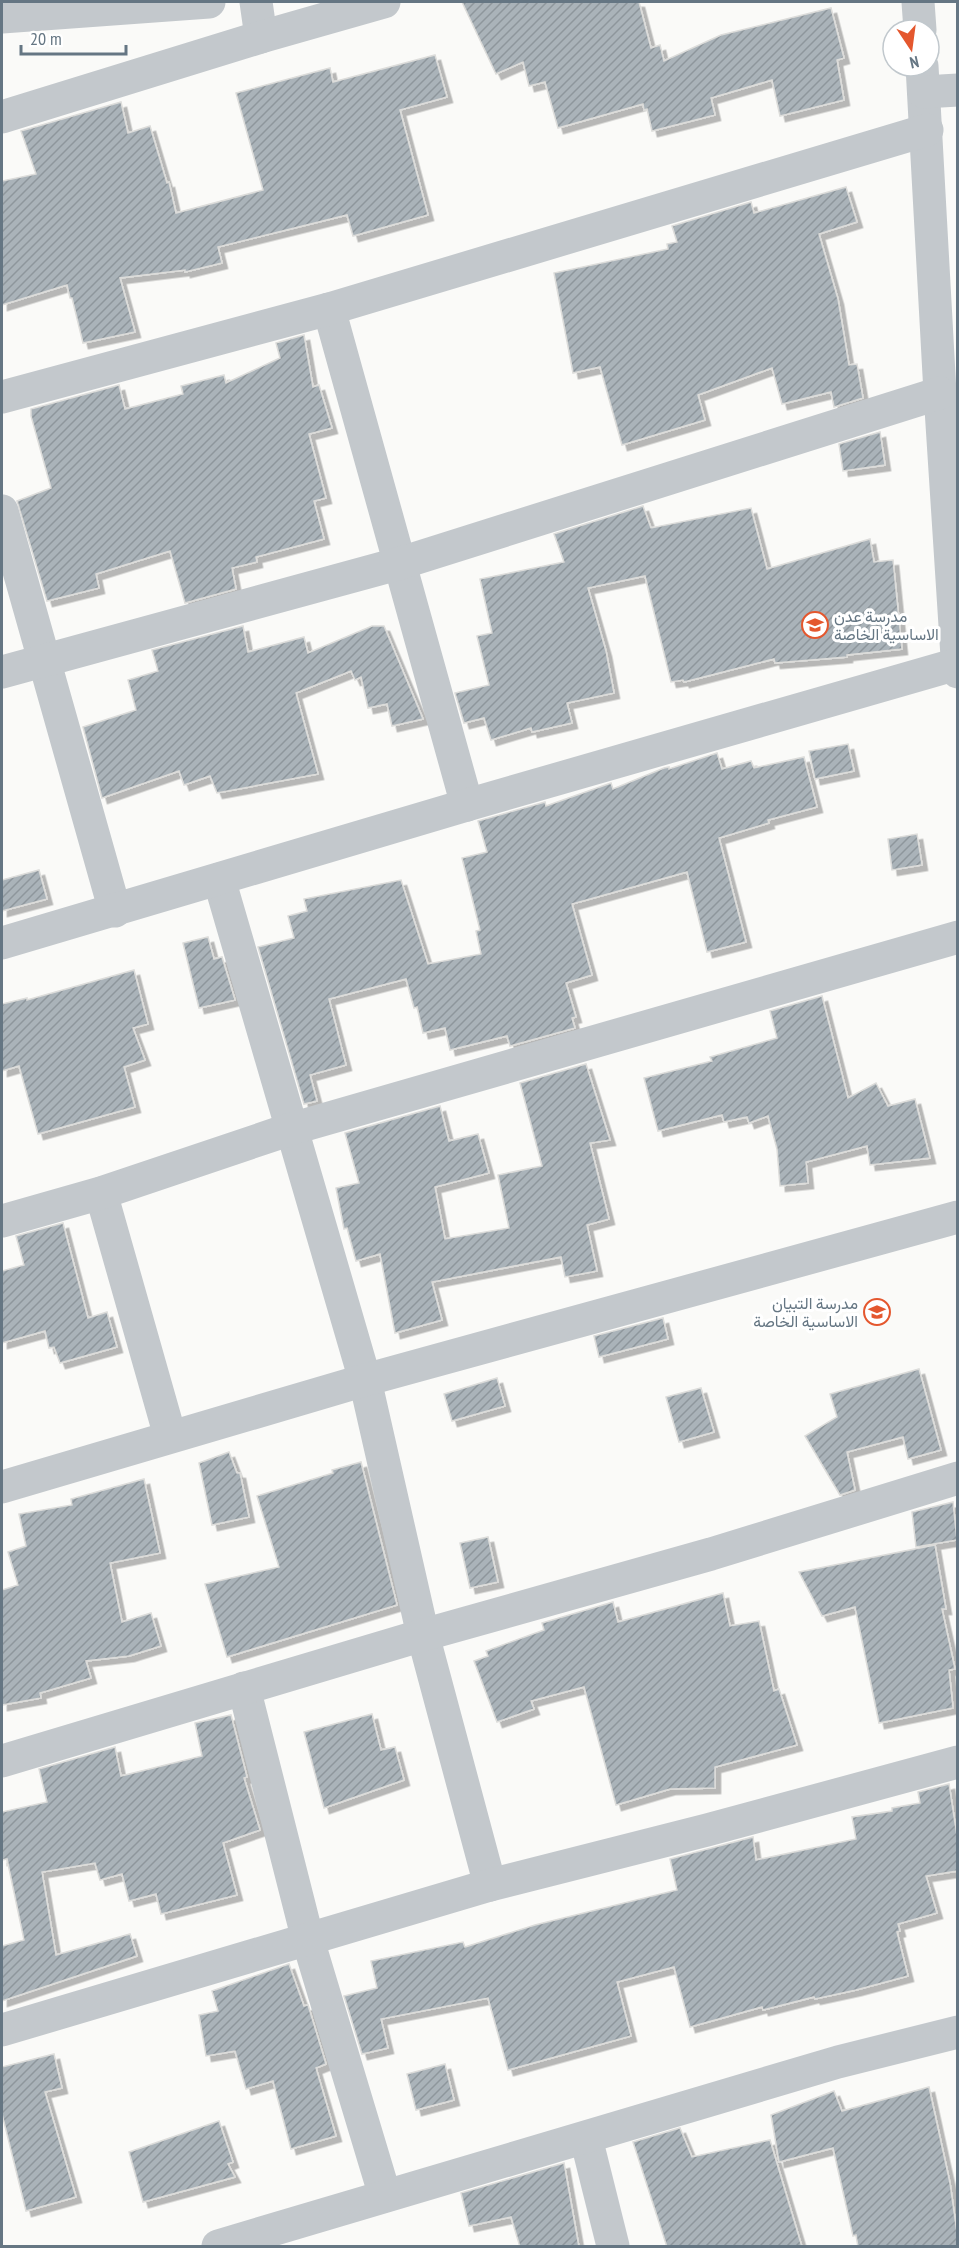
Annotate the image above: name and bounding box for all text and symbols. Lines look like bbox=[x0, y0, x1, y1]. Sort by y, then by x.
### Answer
scale bar bbox=[21, 18, 126, 56]
north arrow bbox=[881, 18, 941, 78]
text: 20 m bbox=[30, 27, 62, 50]
text: N bbox=[908, 52, 921, 73]
place label: مدرسة عدن الاساسية الخاصة bbox=[834, 606, 939, 644]
school or university icon: مدرسة عدن الاساسية الخاصة bbox=[800, 610, 830, 640]
place label: مدرسة التبيان الاساسية الخاصة bbox=[753, 1293, 858, 1331]
school or university icon: مدرسة التبيان الاساسية الخاصة bbox=[862, 1297, 892, 1327]

